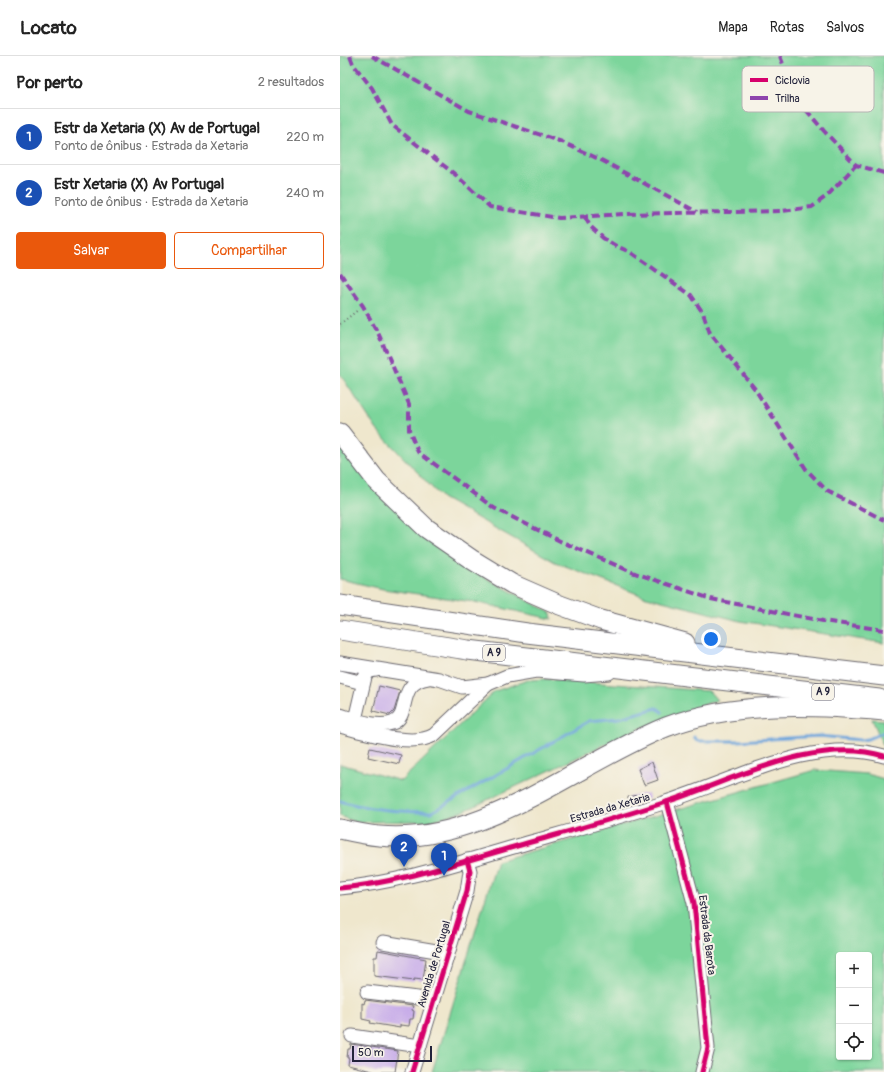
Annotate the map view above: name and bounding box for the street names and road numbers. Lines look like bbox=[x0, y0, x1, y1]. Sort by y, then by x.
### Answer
road number: A 9 bbox=[483, 645, 505, 661]
road number: A 9 bbox=[812, 684, 834, 700]
street label: Estrada da Xetaria bbox=[569, 790, 651, 826]
street label: Estrada da Barota bbox=[696, 894, 718, 976]
street label: Avenida de Portugal bbox=[415, 919, 453, 1009]

